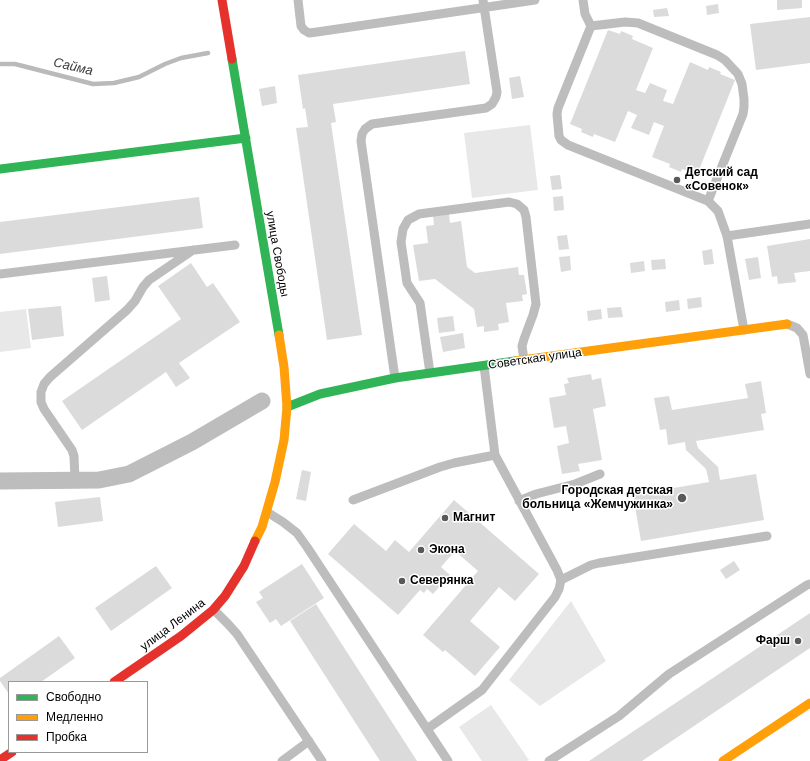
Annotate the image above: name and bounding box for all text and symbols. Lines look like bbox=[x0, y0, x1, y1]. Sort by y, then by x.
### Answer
water label: Сайма bbox=[52, 55, 94, 79]
place label: Детский сад «Совенок» bbox=[685, 166, 758, 194]
marker: Детский сад «Совенок» bbox=[672, 175, 682, 185]
street label: улица Свободы bbox=[262, 210, 292, 298]
street label: Советская улица bbox=[487, 345, 583, 373]
place label: Городская детская больница «Жемчужинка» bbox=[522, 484, 673, 512]
marker: Городская детская больница «Жемчужинка» bbox=[676, 492, 688, 504]
place label: Магнит bbox=[453, 511, 495, 525]
marker: Магнит bbox=[440, 513, 450, 523]
place label: Экона bbox=[429, 543, 465, 557]
marker: Экона bbox=[416, 545, 426, 555]
place label: Северянка bbox=[410, 574, 473, 588]
marker: Северянка bbox=[397, 576, 407, 586]
street label: улица Ленина bbox=[138, 596, 208, 654]
place label: Фарш bbox=[756, 634, 790, 648]
marker: Фарш bbox=[793, 636, 803, 646]
legend bbox=[8, 681, 148, 753]
text: Свободно bbox=[46, 690, 101, 704]
text: Медленно bbox=[46, 710, 103, 724]
text: Пробка bbox=[46, 730, 87, 744]

